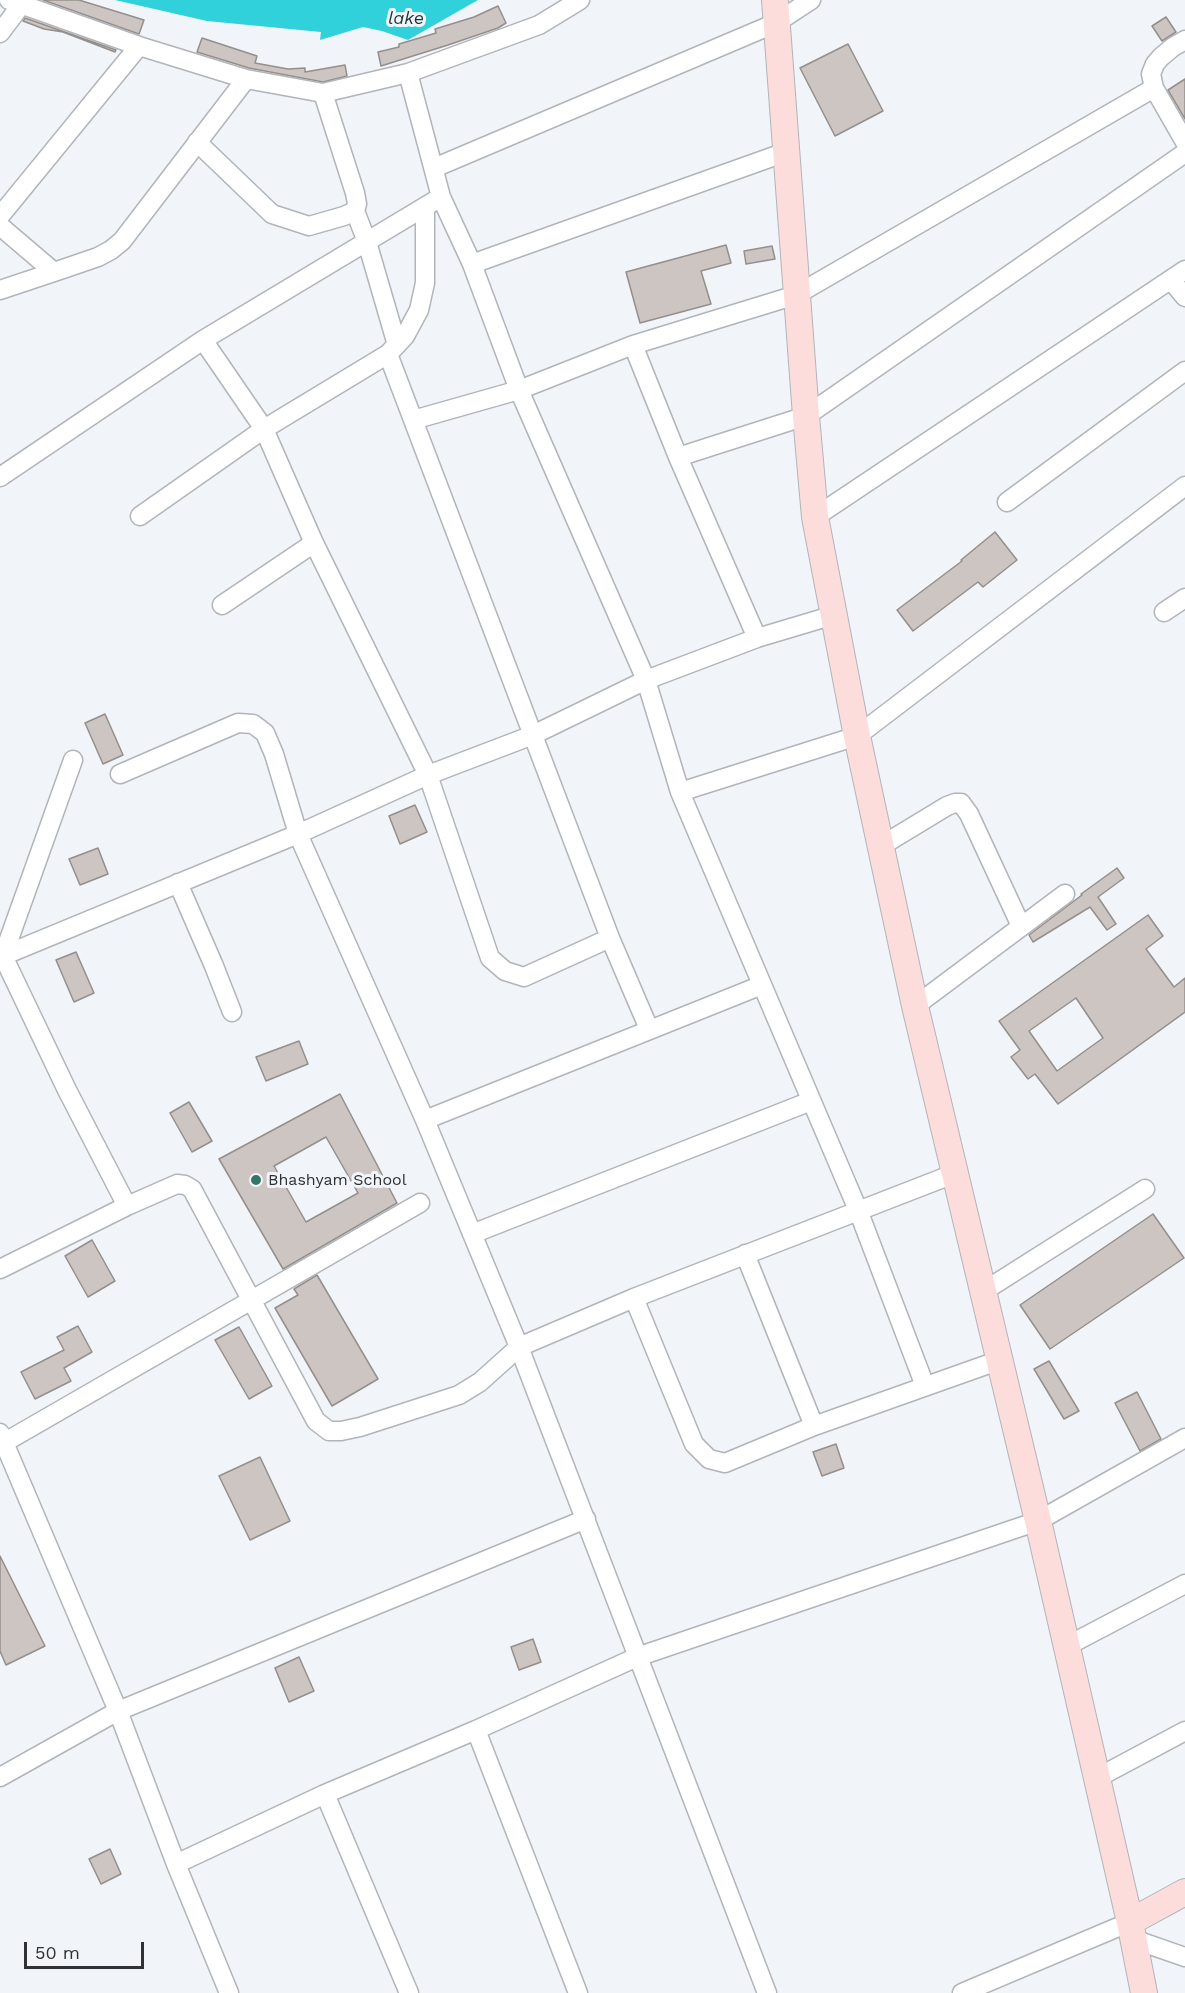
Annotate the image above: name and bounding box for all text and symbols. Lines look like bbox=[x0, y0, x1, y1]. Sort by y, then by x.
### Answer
water label: lake bbox=[388, 8, 424, 30]
place label: Bhashyam School bbox=[268, 1170, 407, 1190]
marker: Bhashyam School bbox=[249, 1173, 263, 1187]
scale bar bbox=[27, 1930, 147, 1968]
text: 50 m bbox=[35, 1942, 80, 1963]

